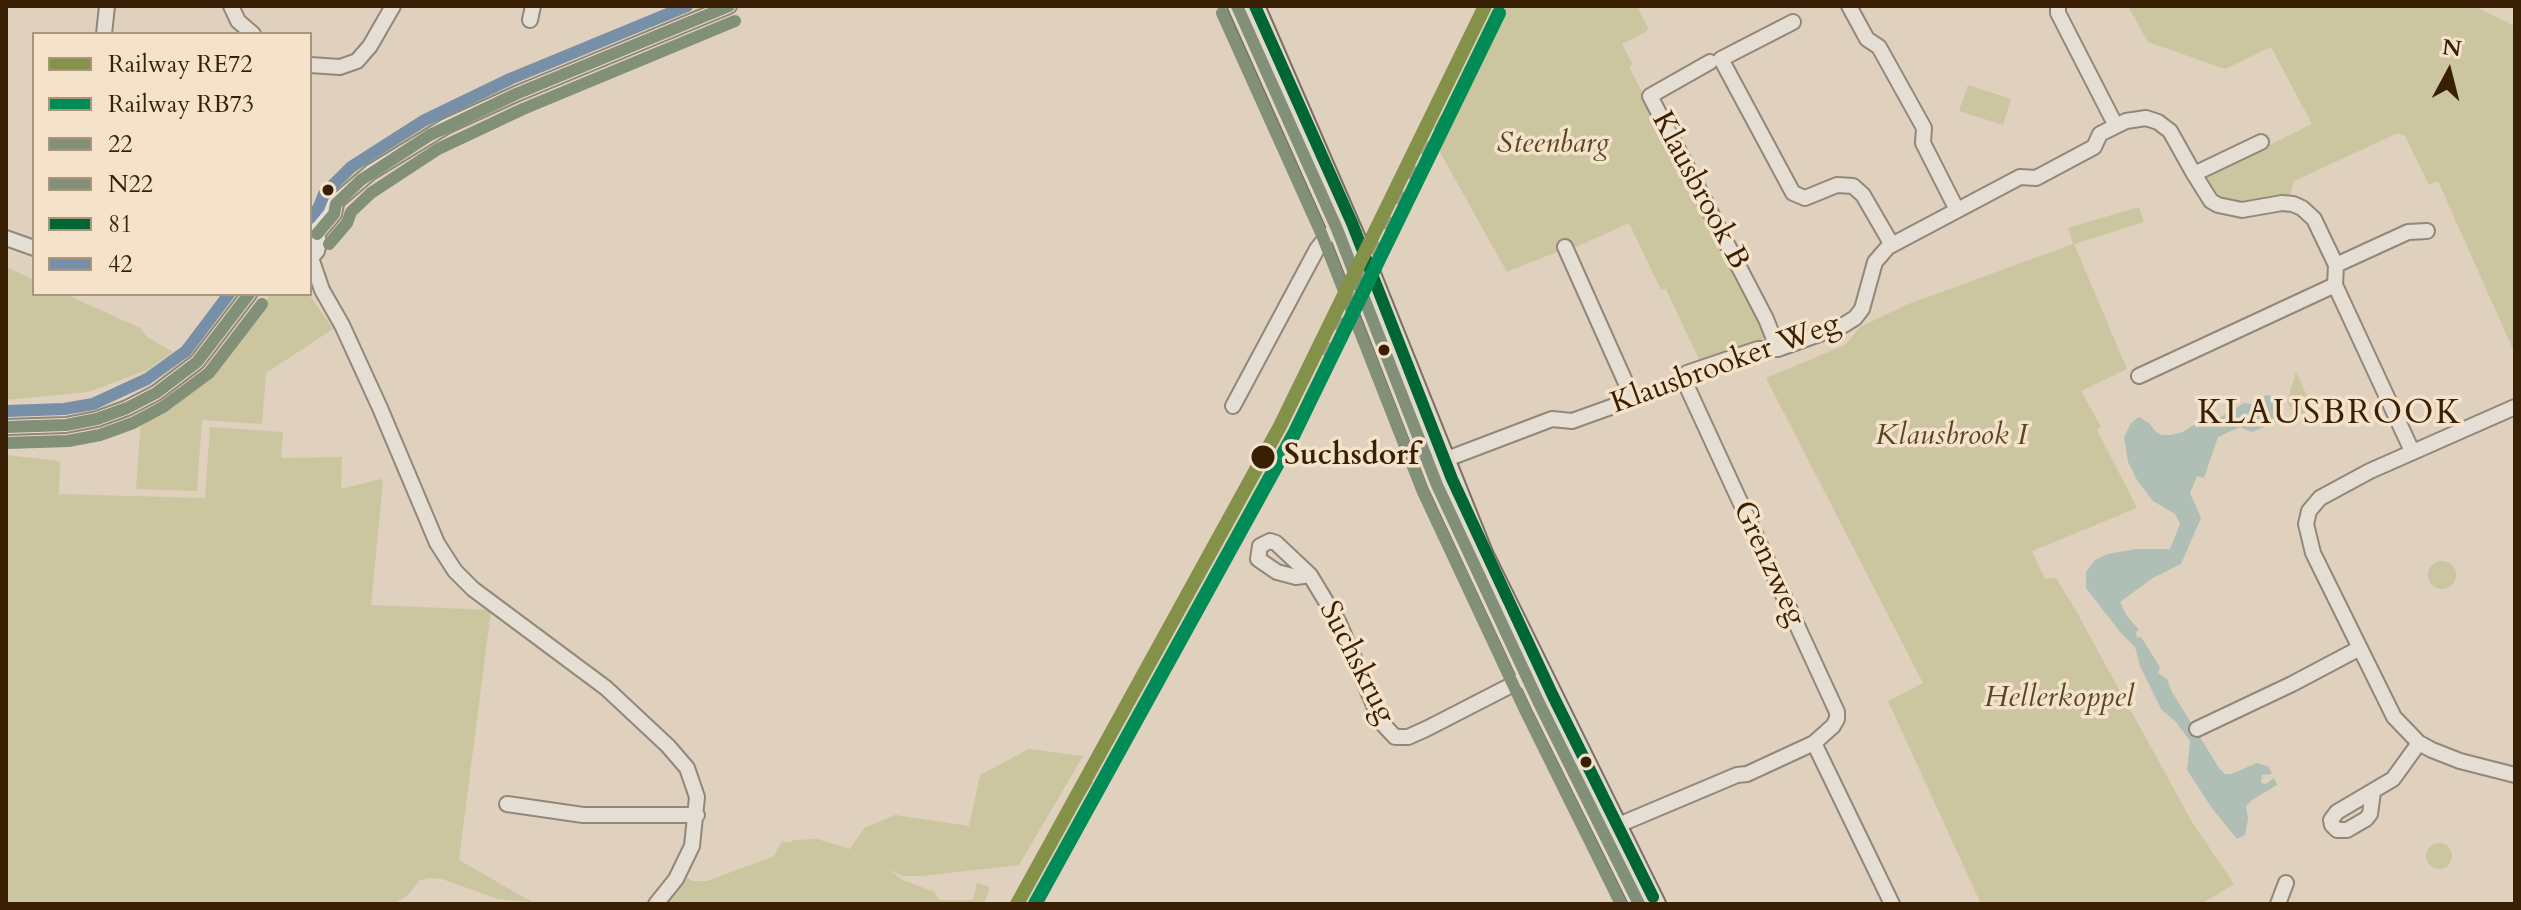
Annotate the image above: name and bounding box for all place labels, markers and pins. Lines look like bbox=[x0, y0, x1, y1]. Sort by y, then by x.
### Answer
unlabelled marker bbox=[320, 182, 336, 198]
unlabelled marker bbox=[1376, 342, 1392, 358]
place label: Suchsdorf bbox=[1284, 439, 1418, 475]
marker: Suchsdorf bbox=[1249, 443, 1277, 471]
unlabelled marker bbox=[1578, 754, 1594, 770]

